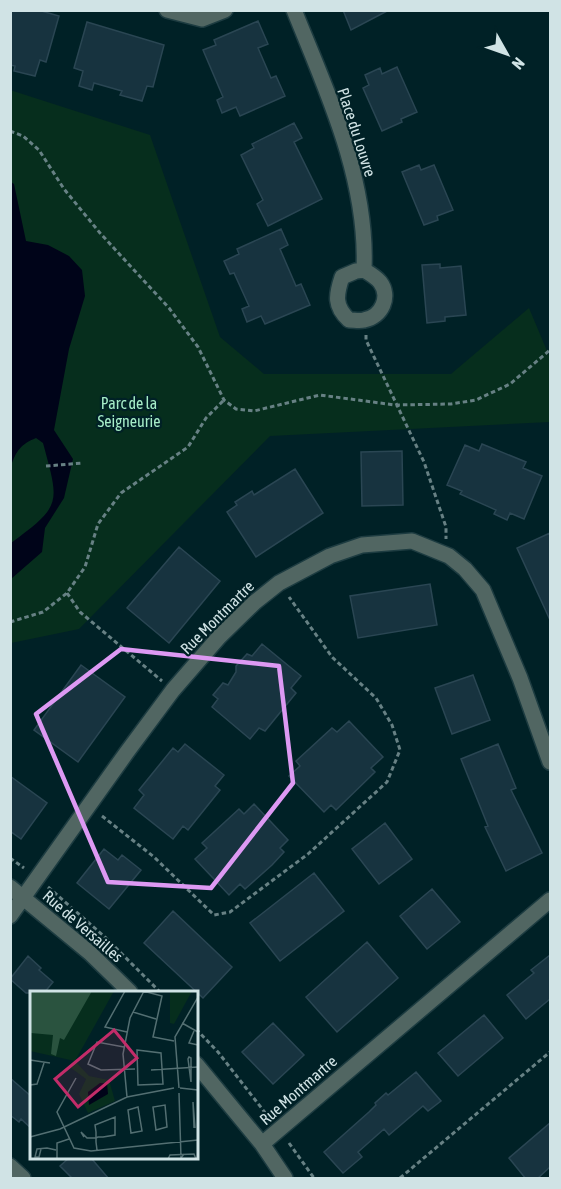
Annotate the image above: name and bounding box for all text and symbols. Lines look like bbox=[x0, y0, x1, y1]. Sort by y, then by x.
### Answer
north arrow bbox=[477, 24, 537, 84]
text: N bbox=[509, 54, 528, 73]
street label: Place du Louvre bbox=[334, 85, 380, 179]
park label: Parc de la Seigneurie bbox=[98, 394, 160, 431]
street label: Rue Montmartre bbox=[177, 577, 257, 657]
street label: Rue de Versailles bbox=[40, 887, 127, 966]
inset map bbox=[30, 991, 198, 1159]
street label: Rue Montmartre bbox=[256, 1052, 340, 1128]

